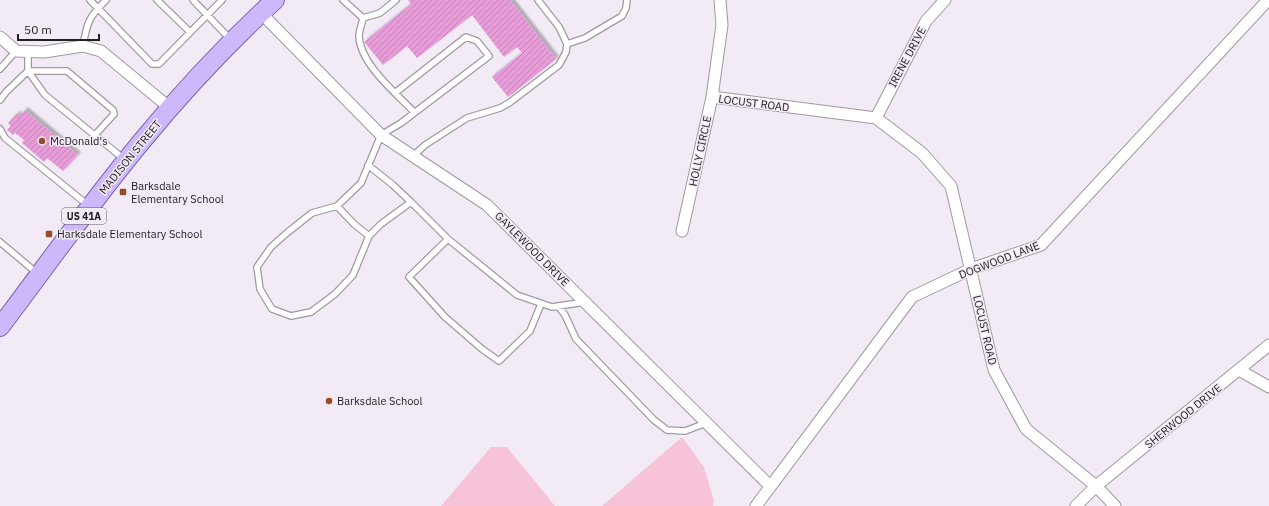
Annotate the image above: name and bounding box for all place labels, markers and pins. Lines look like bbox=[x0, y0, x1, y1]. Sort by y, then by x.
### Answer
place label: McDonald's bbox=[50, 134, 108, 148]
marker: McDonald's bbox=[37, 136, 47, 146]
place label: Barksdale Elementary School bbox=[131, 179, 224, 206]
marker: Barksdale Elementary School bbox=[118, 187, 128, 197]
place label: Harksdale Elementary School bbox=[57, 227, 202, 241]
marker: Harksdale Elementary School bbox=[44, 229, 54, 239]
place label: Barksdale School bbox=[337, 394, 423, 408]
marker: Barksdale School bbox=[324, 396, 334, 406]

